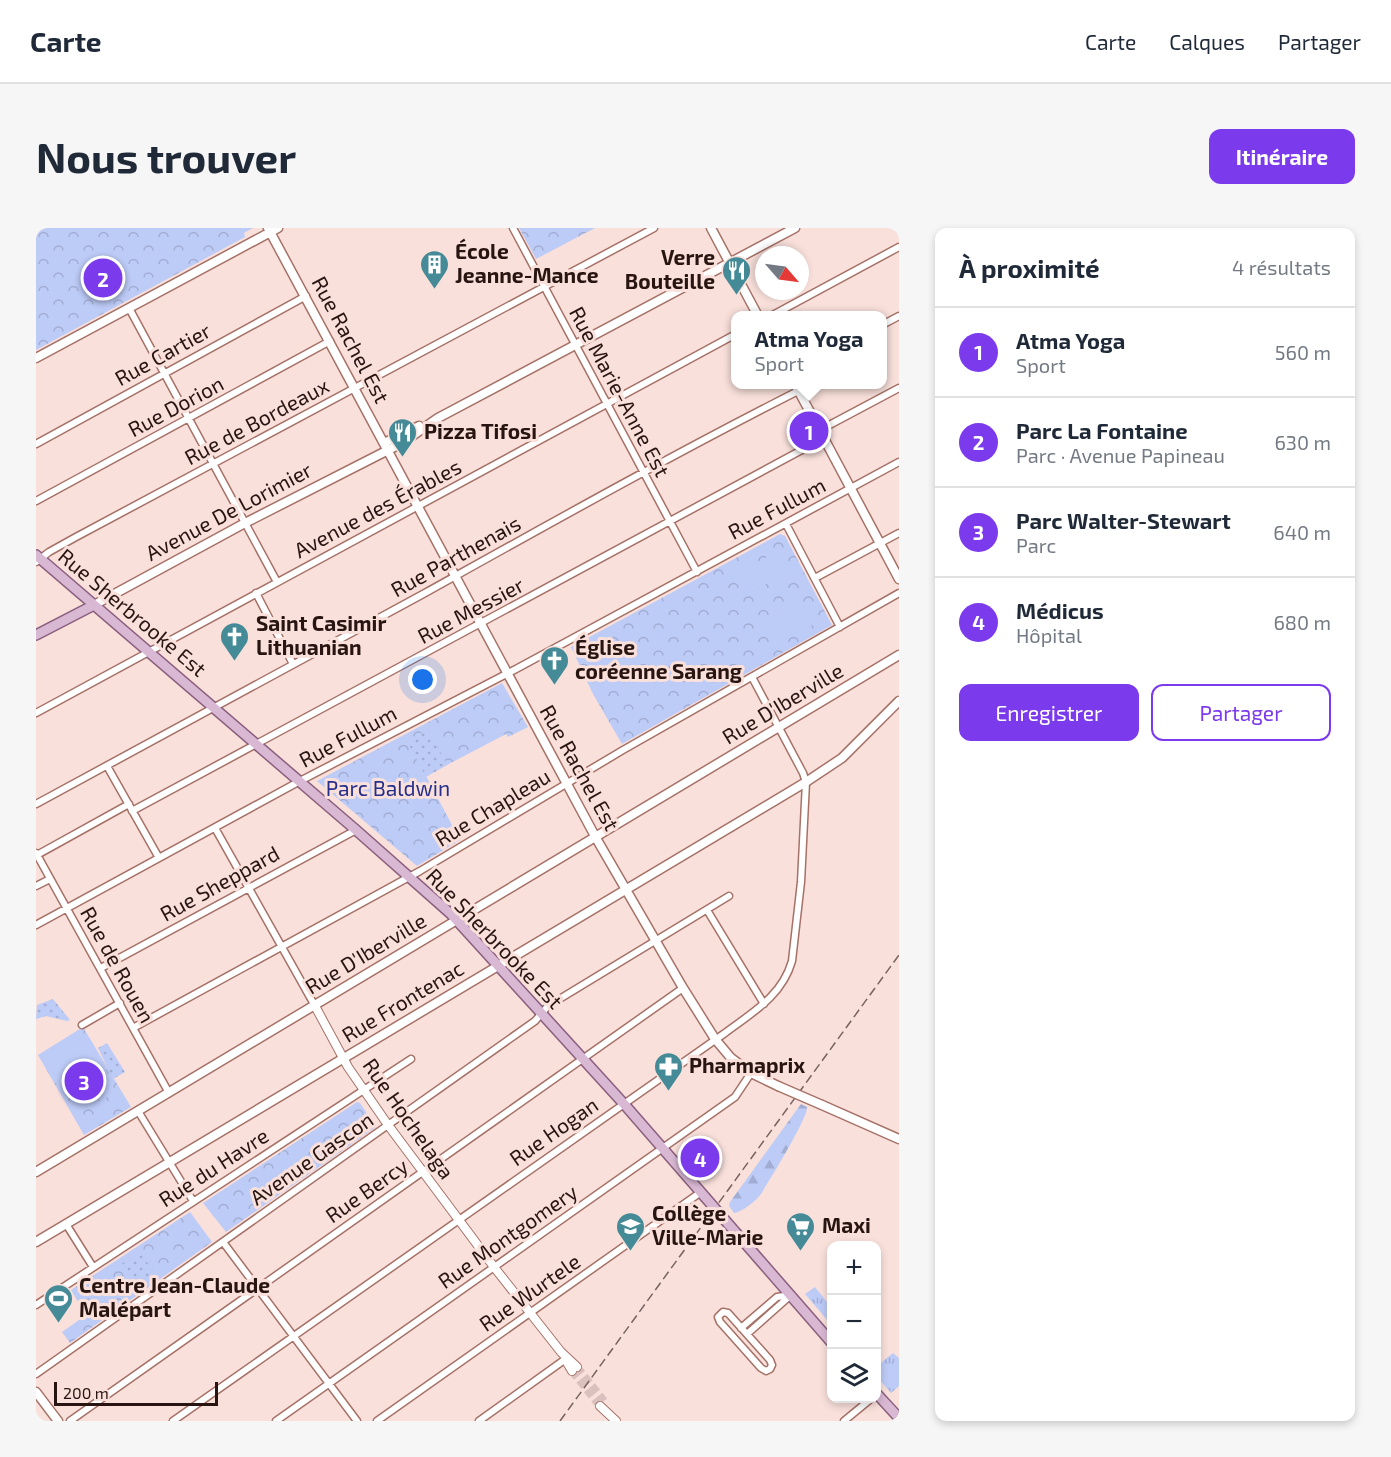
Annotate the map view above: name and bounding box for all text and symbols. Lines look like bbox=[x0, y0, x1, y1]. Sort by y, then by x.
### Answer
text: Carte bbox=[30, 24, 102, 58]
text: Carte bbox=[1085, 29, 1136, 54]
text: Calques bbox=[1169, 29, 1245, 54]
text: Partager bbox=[1278, 29, 1361, 54]
button: Itinéraire bbox=[1209, 129, 1355, 184]
text: Nous trouver bbox=[36, 131, 296, 181]
place label: École Jeanne-Mance bbox=[455, 238, 599, 287]
place label: Verre Bouteille bbox=[625, 244, 715, 293]
north arrow bbox=[755, 246, 809, 300]
building icon: École Jeanne-Mance bbox=[418, 248, 450, 290]
text: À proximité bbox=[959, 252, 1100, 283]
restaurant icon: Verre Bouteille bbox=[720, 254, 752, 296]
text: 4 résultats bbox=[1232, 255, 1331, 279]
pin: 2 bbox=[84, 256, 122, 300]
street label: Rue Rachel Est bbox=[307, 272, 395, 407]
street label: Rue Marie-Anne Est bbox=[565, 302, 676, 481]
popup bbox=[731, 311, 887, 389]
street label: Rue Cartier bbox=[110, 317, 215, 390]
text: Atma Yoga bbox=[754, 325, 864, 351]
text: Atma Yoga bbox=[1016, 327, 1125, 353]
text: 1 bbox=[974, 340, 983, 364]
text: 560 m bbox=[1275, 340, 1331, 364]
text: Sport bbox=[754, 351, 804, 375]
text: Sport bbox=[1016, 353, 1066, 377]
street label: Rue Dorion bbox=[123, 370, 227, 441]
street label: Rue de Bordeaux bbox=[180, 372, 333, 469]
pin: 1 bbox=[790, 408, 828, 454]
restaurant icon: Pizza Tifosi bbox=[387, 416, 419, 458]
text: Parc La Fontaine bbox=[1016, 417, 1188, 443]
place label: Pizza Tifosi bbox=[424, 418, 537, 443]
text: 2 bbox=[973, 430, 984, 454]
text: 630 m bbox=[1274, 430, 1331, 454]
text: Parc · Avenue Papineau bbox=[1016, 443, 1225, 467]
street label: Avenue des Érables bbox=[289, 453, 465, 562]
street label: Avenue De Lorimier bbox=[141, 456, 316, 565]
street label: Rue Fullum bbox=[723, 472, 829, 544]
text: Parc Walter-Stewart bbox=[1016, 507, 1231, 533]
street label: Rue Parthenais bbox=[386, 510, 524, 602]
text: 3 bbox=[973, 520, 984, 544]
text: 640 m bbox=[1273, 520, 1331, 544]
text: Parc bbox=[1016, 533, 1056, 557]
street label: Rue Sherbrooke Est bbox=[54, 543, 212, 681]
street label: Rue Messier bbox=[413, 571, 528, 648]
text: Médicus bbox=[1016, 597, 1104, 623]
place label: Saint Casimir Lithuanian bbox=[256, 610, 386, 659]
text: 4 bbox=[972, 610, 985, 634]
text: 680 m bbox=[1273, 610, 1331, 634]
church icon: Saint Casimir Lithuanian bbox=[219, 620, 251, 662]
text: Hôpital bbox=[1016, 623, 1082, 647]
place label: Église coréenne Sarang bbox=[575, 634, 742, 683]
church icon: Église coréenne Sarang bbox=[538, 644, 570, 686]
street label: Rue D'Iberville bbox=[717, 657, 847, 749]
your location bbox=[408, 665, 437, 694]
button: Enregistrer bbox=[959, 684, 1139, 741]
button: Partager bbox=[1151, 684, 1331, 741]
street label: Rue Fullum bbox=[294, 700, 400, 772]
street label: Rue Rachel Est bbox=[535, 700, 625, 835]
street label: Rue Chapleau bbox=[430, 763, 554, 851]
park label: Parc Baldwin bbox=[326, 775, 450, 800]
street label: Rue Sheppard bbox=[155, 840, 283, 926]
street label: Rue Sherbrooke Est bbox=[422, 863, 568, 1013]
street label: Rue de Rouen bbox=[76, 902, 161, 1027]
street label: Rue D'Iberville bbox=[300, 907, 430, 999]
street label: Rue Frontenac bbox=[337, 955, 468, 1047]
pharmacy icon: Pharmaprix bbox=[652, 1050, 684, 1092]
place label: Pharmaprix bbox=[689, 1052, 805, 1077]
street label: Rue Hochelaga bbox=[358, 1053, 460, 1183]
pin: 3 bbox=[64, 1058, 104, 1104]
street label: Rue Hogan bbox=[504, 1091, 602, 1170]
street label: Avenue Gascon bbox=[245, 1106, 378, 1210]
street label: Rue du Havre bbox=[154, 1122, 273, 1211]
pin: 4 bbox=[680, 1136, 720, 1180]
street label: Rue Bercy bbox=[320, 1152, 412, 1227]
street label: Rue Montgomery bbox=[433, 1178, 582, 1293]
place label: Collège Ville-Marie bbox=[652, 1200, 763, 1249]
school or university icon: Collège Ville-Marie bbox=[615, 1210, 647, 1252]
supermarket icon: Maxi bbox=[785, 1210, 817, 1252]
place label: Maxi bbox=[822, 1212, 871, 1237]
map controls bbox=[827, 1241, 881, 1403]
button: + bbox=[827, 1241, 881, 1295]
street label: Rue Wurtele bbox=[474, 1248, 584, 1336]
place label: Centre Jean-Claude Malépart bbox=[79, 1272, 270, 1321]
sports icon: Centre Jean-Claude Malépart bbox=[42, 1282, 74, 1324]
button: − bbox=[827, 1295, 881, 1349]
button: layers bbox=[827, 1349, 881, 1403]
scale bar bbox=[54, 1379, 218, 1406]
text: 200 m bbox=[63, 1383, 109, 1402]

